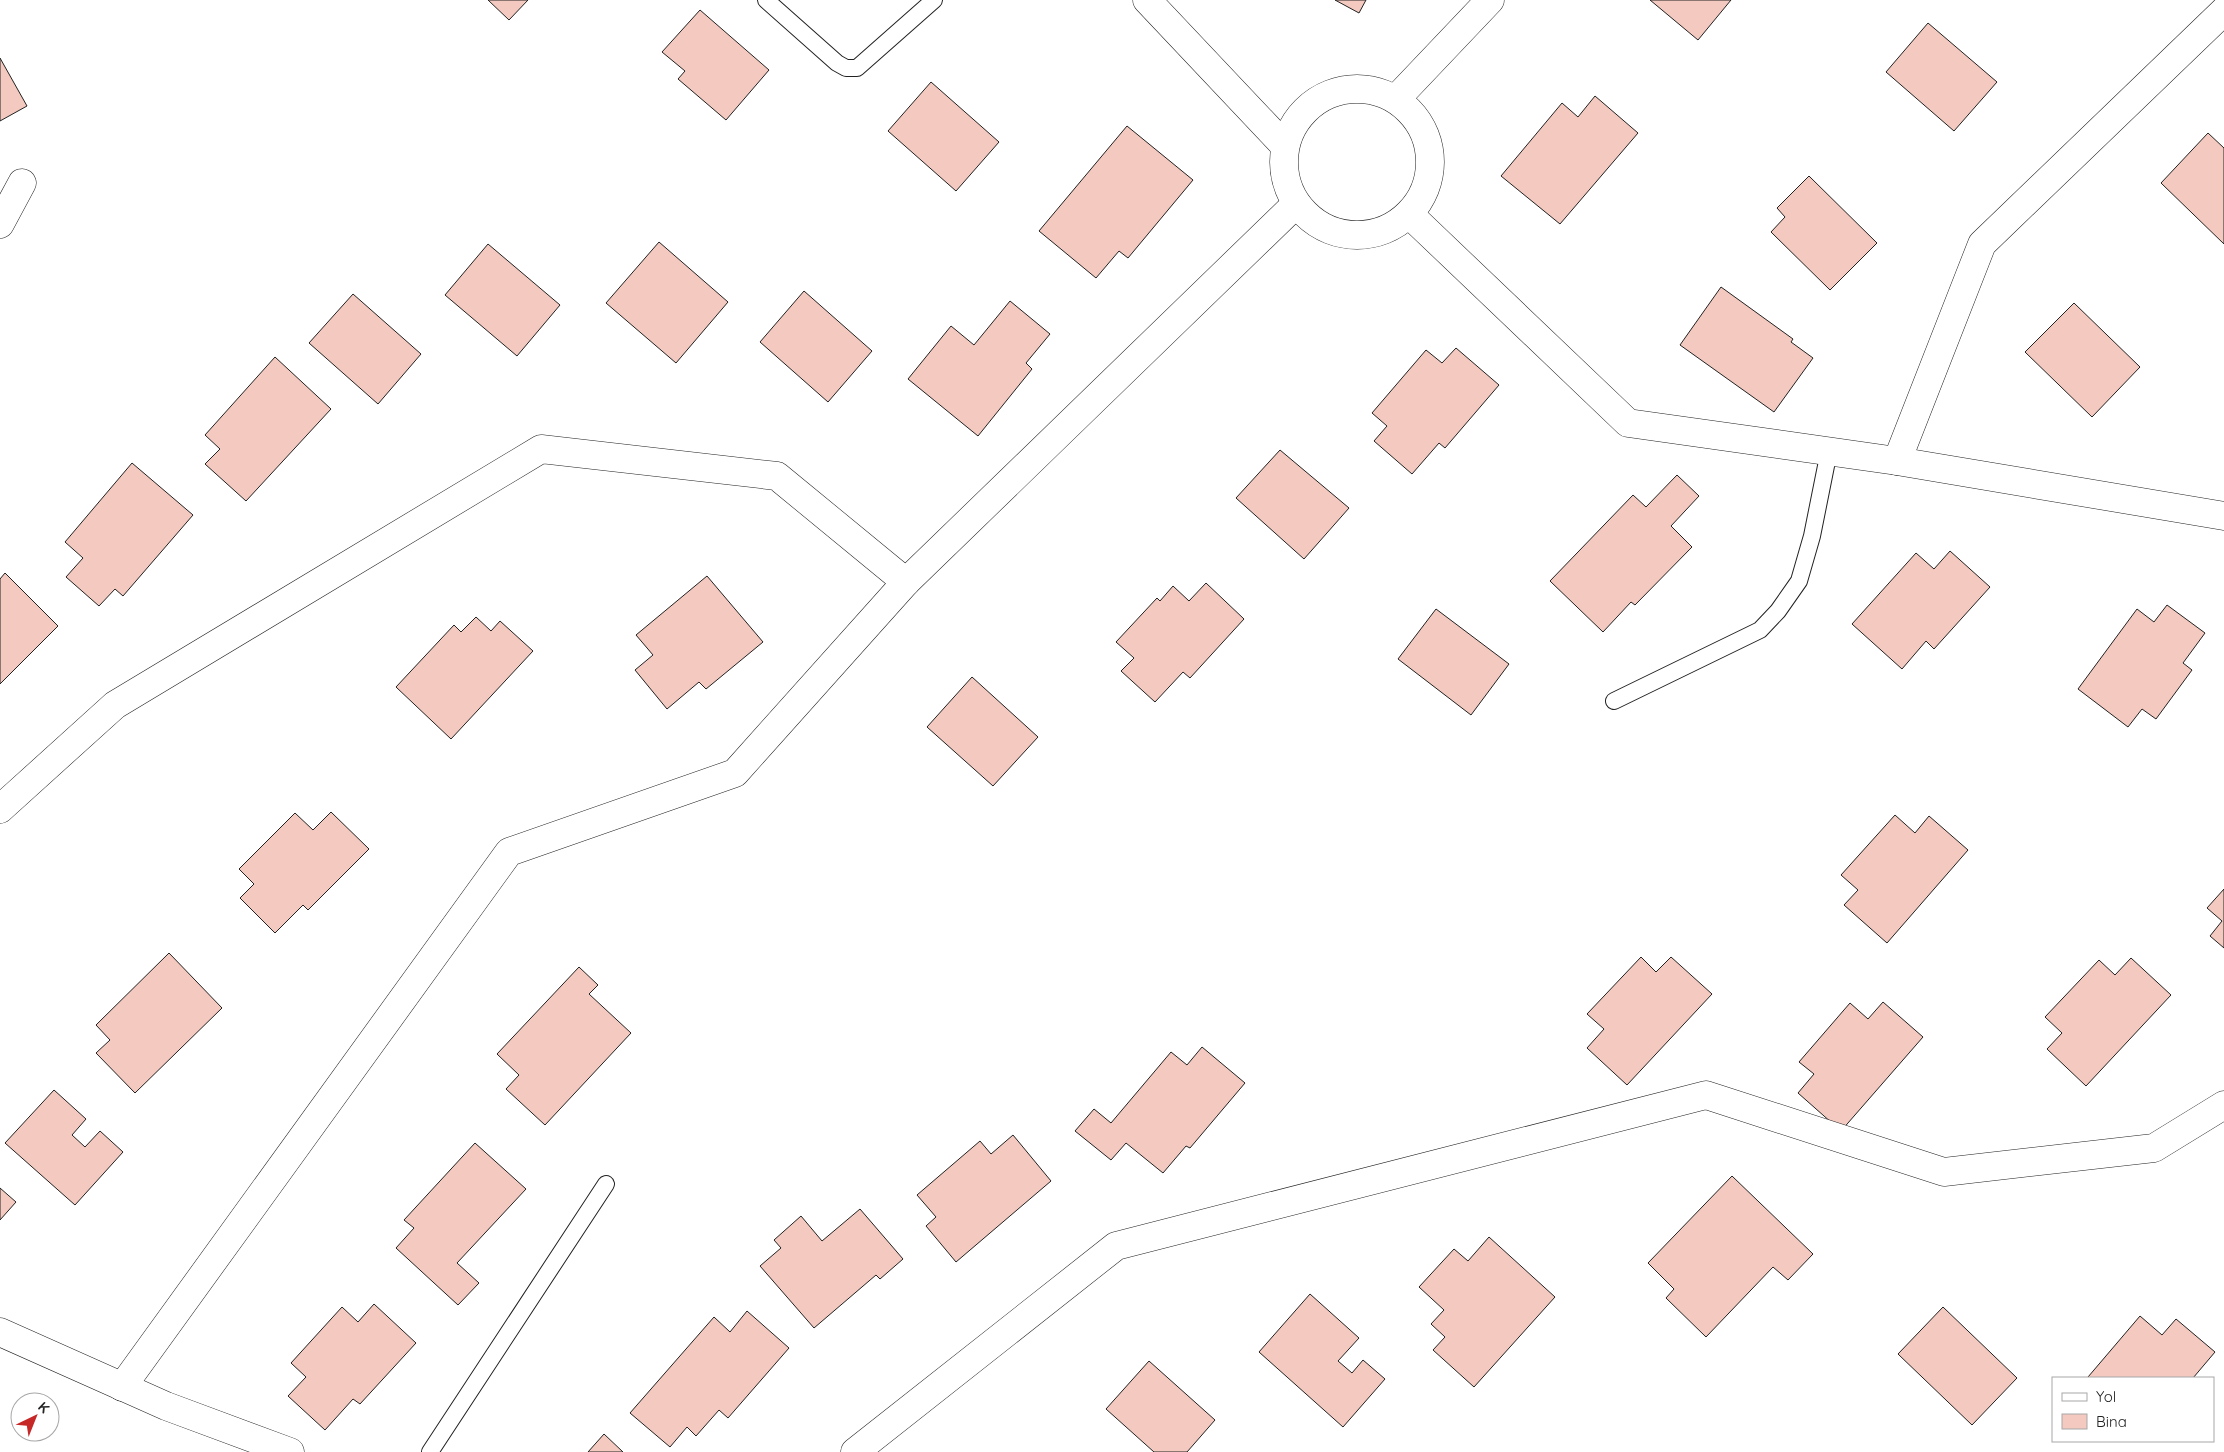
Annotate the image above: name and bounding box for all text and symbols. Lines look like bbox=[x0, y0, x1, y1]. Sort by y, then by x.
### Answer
legend bbox=[2052, 1377, 2214, 1442]
text: Yol bbox=[2096, 1387, 2116, 1406]
north arrow bbox=[10, 1392, 60, 1442]
text: K bbox=[34, 1398, 53, 1417]
text: Bina bbox=[2096, 1412, 2127, 1431]

